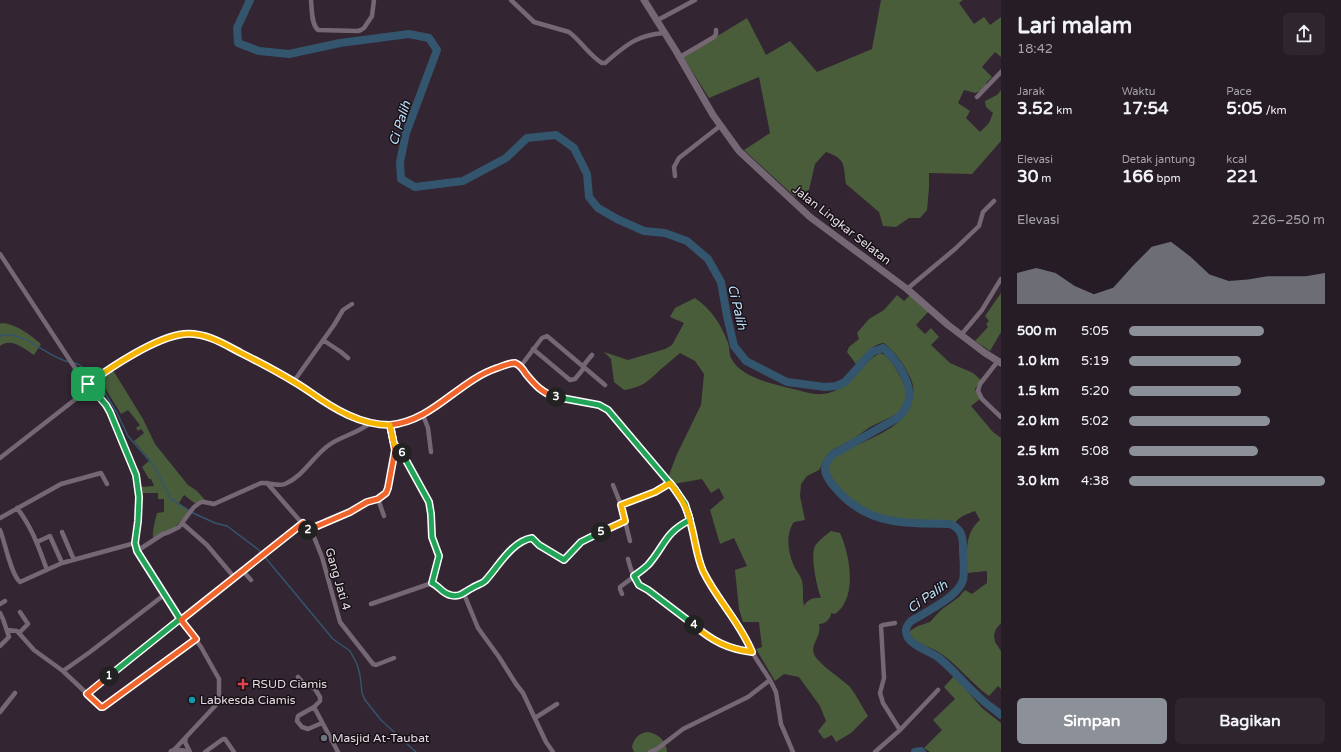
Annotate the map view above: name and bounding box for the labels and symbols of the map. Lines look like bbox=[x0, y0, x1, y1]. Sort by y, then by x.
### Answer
water label: Ci Palih bbox=[386, 98, 415, 148]
street label: Jalan Lingkar Selatan bbox=[790, 182, 894, 268]
water label: Ci Palih bbox=[724, 283, 750, 332]
pin bbox=[71, 367, 105, 401]
pin: 3 bbox=[546, 387, 566, 407]
pin: 6 bbox=[392, 443, 412, 463]
pin: 2 bbox=[298, 520, 318, 540]
pin: 5 bbox=[591, 522, 611, 542]
street label: Gang Jati 4 bbox=[322, 546, 354, 612]
water label: Ci Palih bbox=[904, 577, 952, 616]
pin: 4 bbox=[684, 615, 704, 635]
pin: 1 bbox=[99, 666, 119, 686]
place label: RSUD Ciamis bbox=[252, 677, 327, 691]
marker: RSUD Ciamis bbox=[237, 678, 249, 690]
place label: Labkesda Ciamis bbox=[200, 693, 296, 707]
marker: Labkesda Ciamis bbox=[187, 695, 197, 705]
place label: Masjid At-Taubat bbox=[332, 731, 430, 745]
marker: Masjid At-Taubat bbox=[319, 733, 329, 743]

